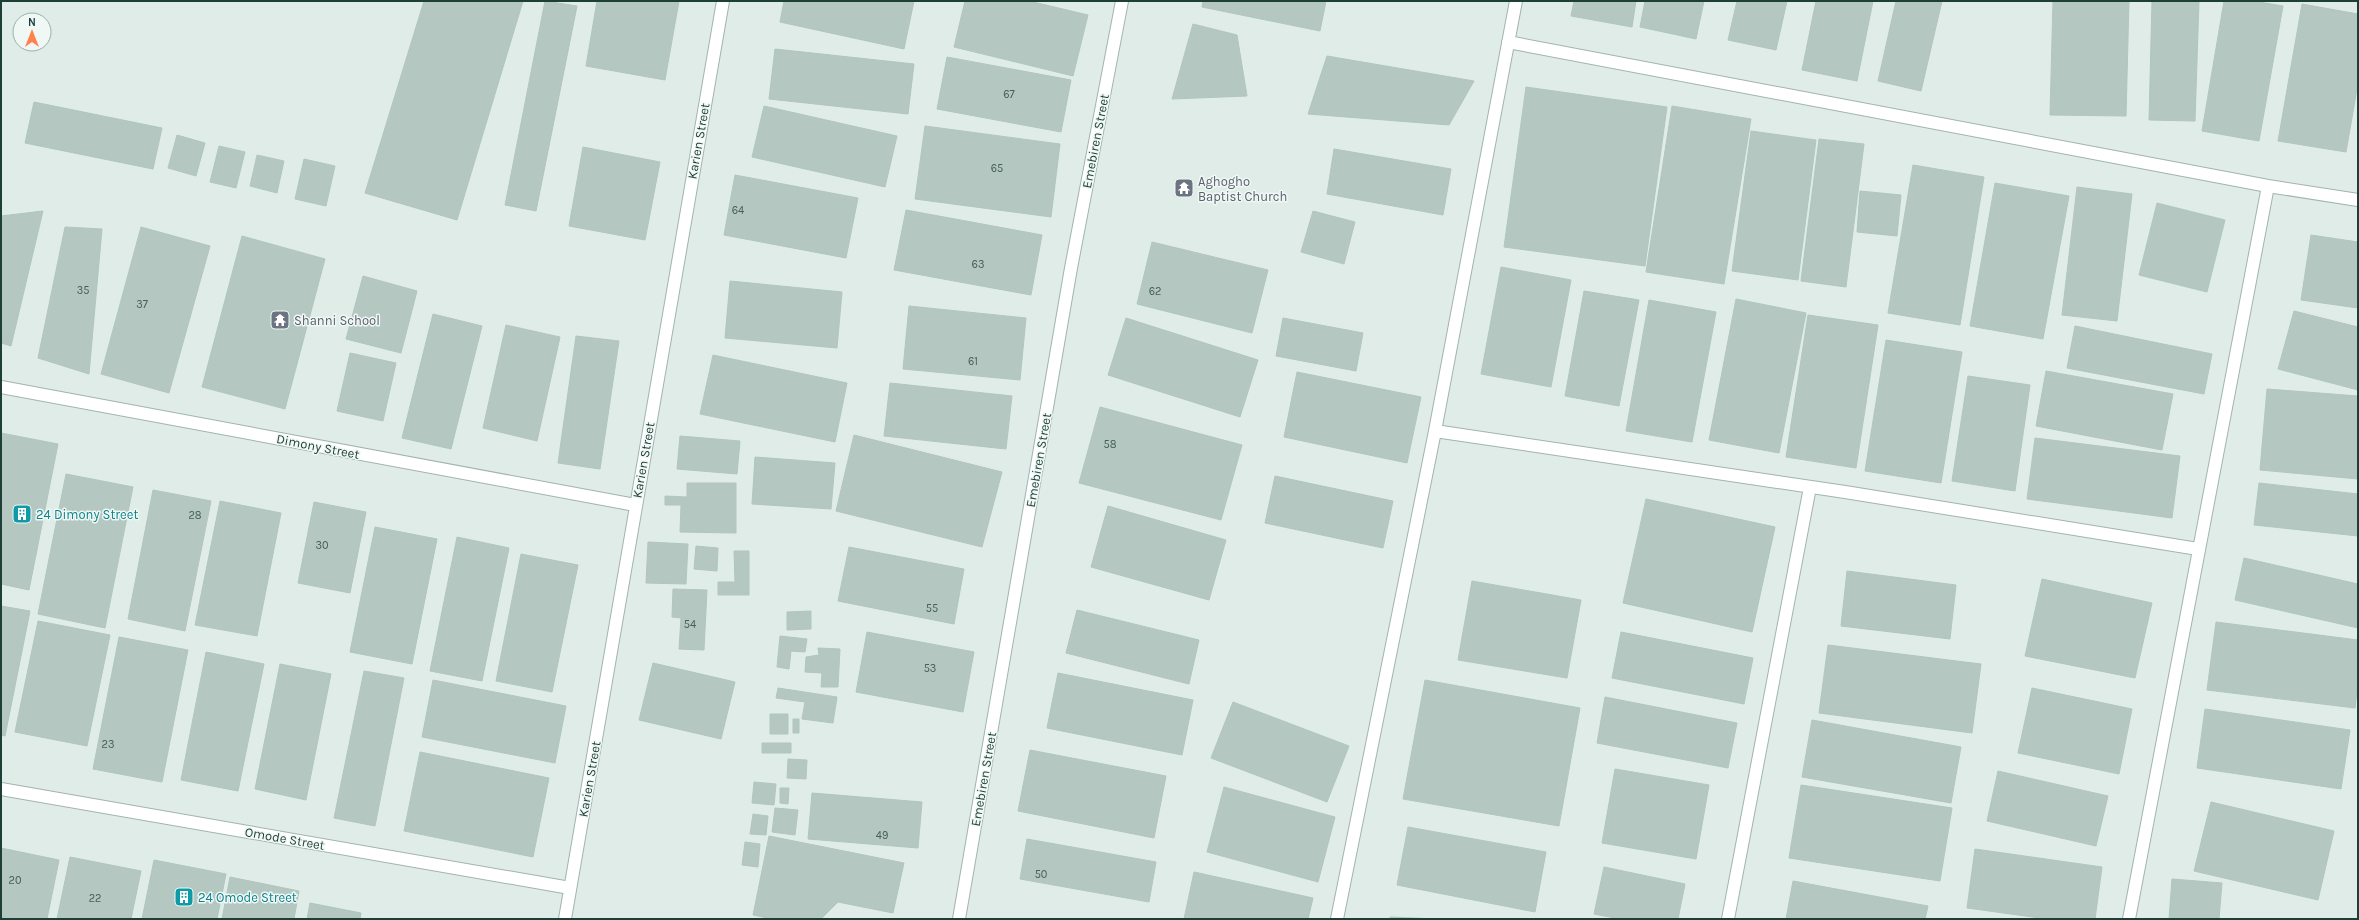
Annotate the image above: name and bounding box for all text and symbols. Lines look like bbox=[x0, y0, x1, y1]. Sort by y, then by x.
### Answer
north arrow bbox=[12, 12, 52, 52]
text: N bbox=[28, 16, 36, 29]
house number: 67 bbox=[1003, 88, 1015, 101]
street label: Emebiren Street bbox=[1079, 93, 1112, 190]
street label: Karien Street bbox=[684, 102, 713, 180]
house number: 65 bbox=[991, 162, 1003, 175]
place label: Aghogho Baptist Church bbox=[1198, 174, 1287, 204]
temple icon: Aghogho Baptist Church bbox=[1173, 177, 1195, 199]
house number: 64 bbox=[732, 204, 744, 217]
house number: 63 bbox=[972, 258, 984, 271]
house number: 35 bbox=[77, 284, 89, 297]
house number: 62 bbox=[1149, 285, 1161, 298]
house number: 37 bbox=[136, 298, 148, 311]
temple icon: Shanni School bbox=[269, 309, 291, 331]
place label: Shanni School bbox=[294, 313, 380, 328]
house number: 61 bbox=[968, 355, 978, 368]
street label: Emebiren Street bbox=[1023, 412, 1054, 509]
street label: Karien Street bbox=[629, 421, 658, 499]
street label: Dimony Street bbox=[275, 431, 361, 462]
house number: 58 bbox=[1104, 438, 1117, 451]
building icon: 24 Dimony Street bbox=[11, 503, 33, 525]
place label: 24 Dimony Street bbox=[36, 507, 138, 522]
house number: 28 bbox=[188, 509, 202, 522]
house number: 30 bbox=[315, 539, 329, 552]
house number: 55 bbox=[926, 602, 938, 615]
house number: 54 bbox=[684, 618, 696, 631]
house number: 53 bbox=[924, 662, 936, 675]
street label: Emebiren Street bbox=[968, 731, 999, 828]
house number: 23 bbox=[102, 738, 114, 751]
street label: Karien Street bbox=[575, 740, 604, 818]
street label: Omode Street bbox=[244, 824, 326, 853]
house number: 49 bbox=[876, 829, 888, 842]
house number: 50 bbox=[1035, 868, 1047, 881]
house number: 20 bbox=[9, 874, 21, 887]
building icon: 24 Omode Street bbox=[173, 886, 195, 908]
place label: 24 Omode Street bbox=[198, 890, 297, 905]
house number: 22 bbox=[89, 892, 101, 905]

